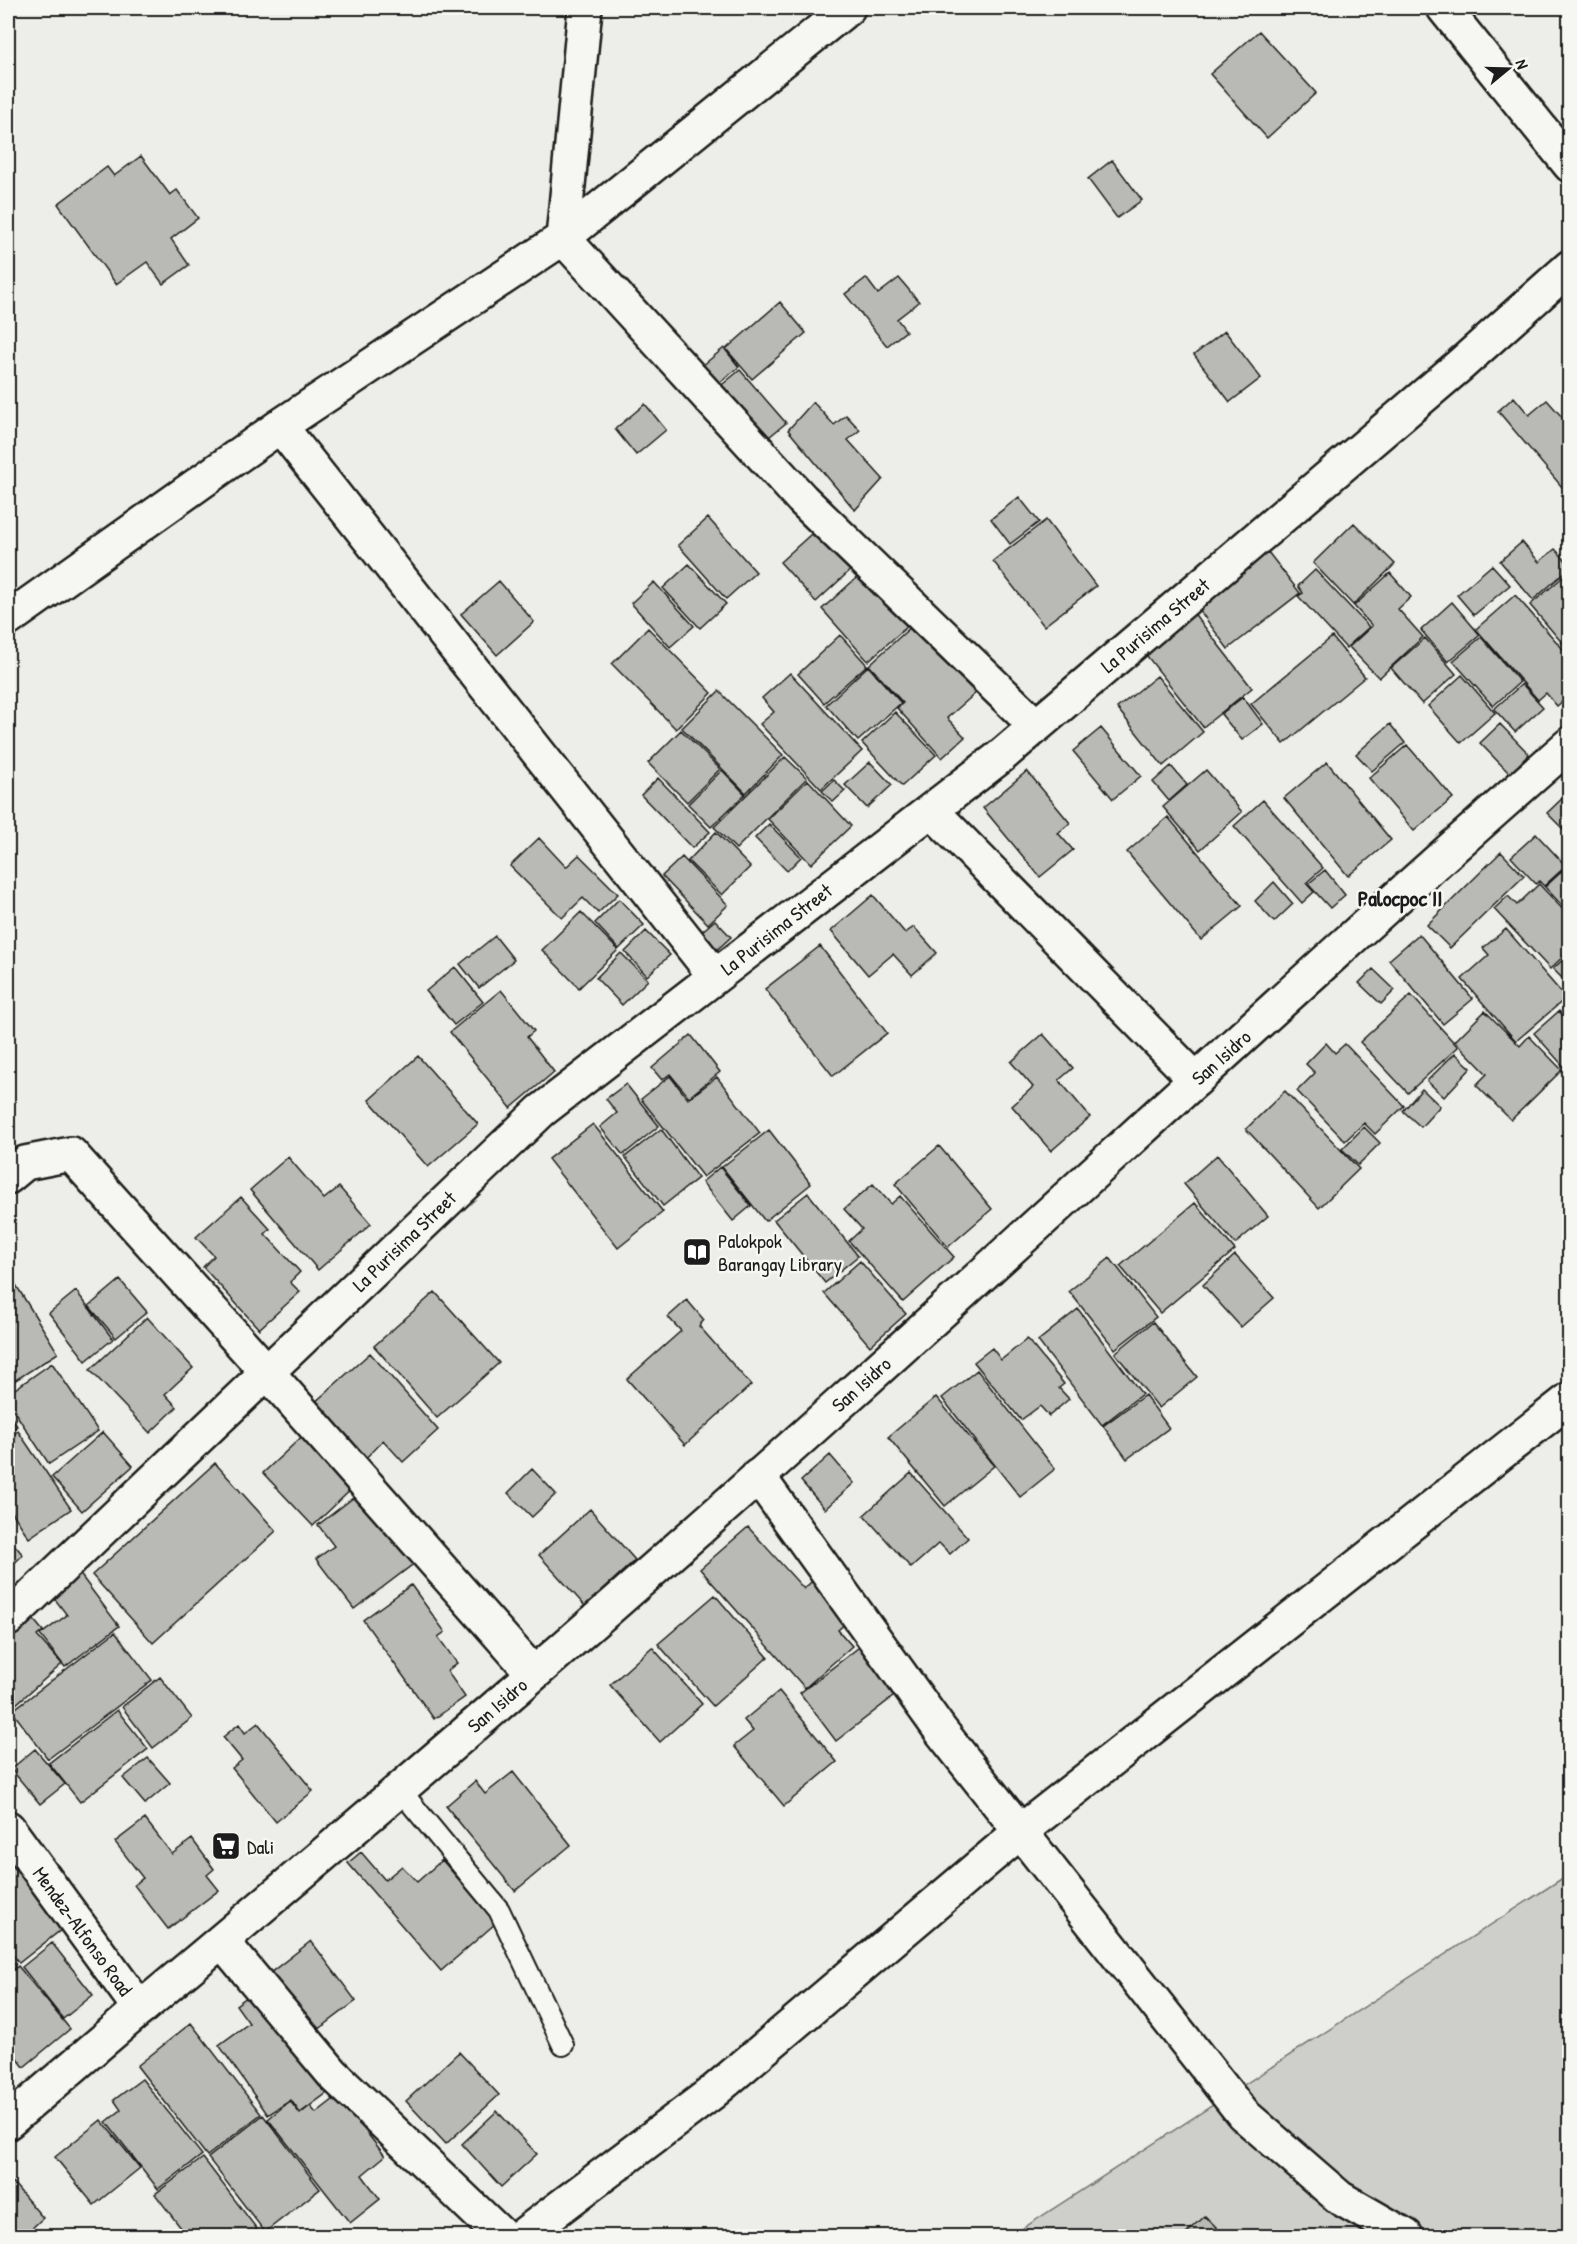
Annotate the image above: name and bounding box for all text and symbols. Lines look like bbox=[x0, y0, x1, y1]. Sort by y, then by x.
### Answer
north arrow bbox=[1478, 39, 1538, 99]
text: N bbox=[1510, 57, 1534, 72]
street label: La Purisima Street bbox=[1095, 571, 1216, 679]
street label: La Purisima Street bbox=[715, 876, 838, 981]
district label: Palocpoc II bbox=[1358, 883, 1442, 914]
street label: San Isidro bbox=[1186, 1023, 1256, 1091]
street label: La Purisima Street bbox=[346, 1184, 463, 1297]
place label: Palokpok Barangay Library bbox=[718, 1227, 842, 1277]
library icon: Palokpok Barangay Library bbox=[681, 1236, 713, 1268]
street label: San Isidro bbox=[826, 1350, 896, 1418]
street label: San Isidro bbox=[461, 1671, 533, 1739]
supermarket icon: Dali bbox=[210, 1830, 242, 1862]
place label: Dali bbox=[247, 1833, 274, 1860]
street label: Mendez-Alfonso Road bbox=[27, 1861, 139, 2001]

